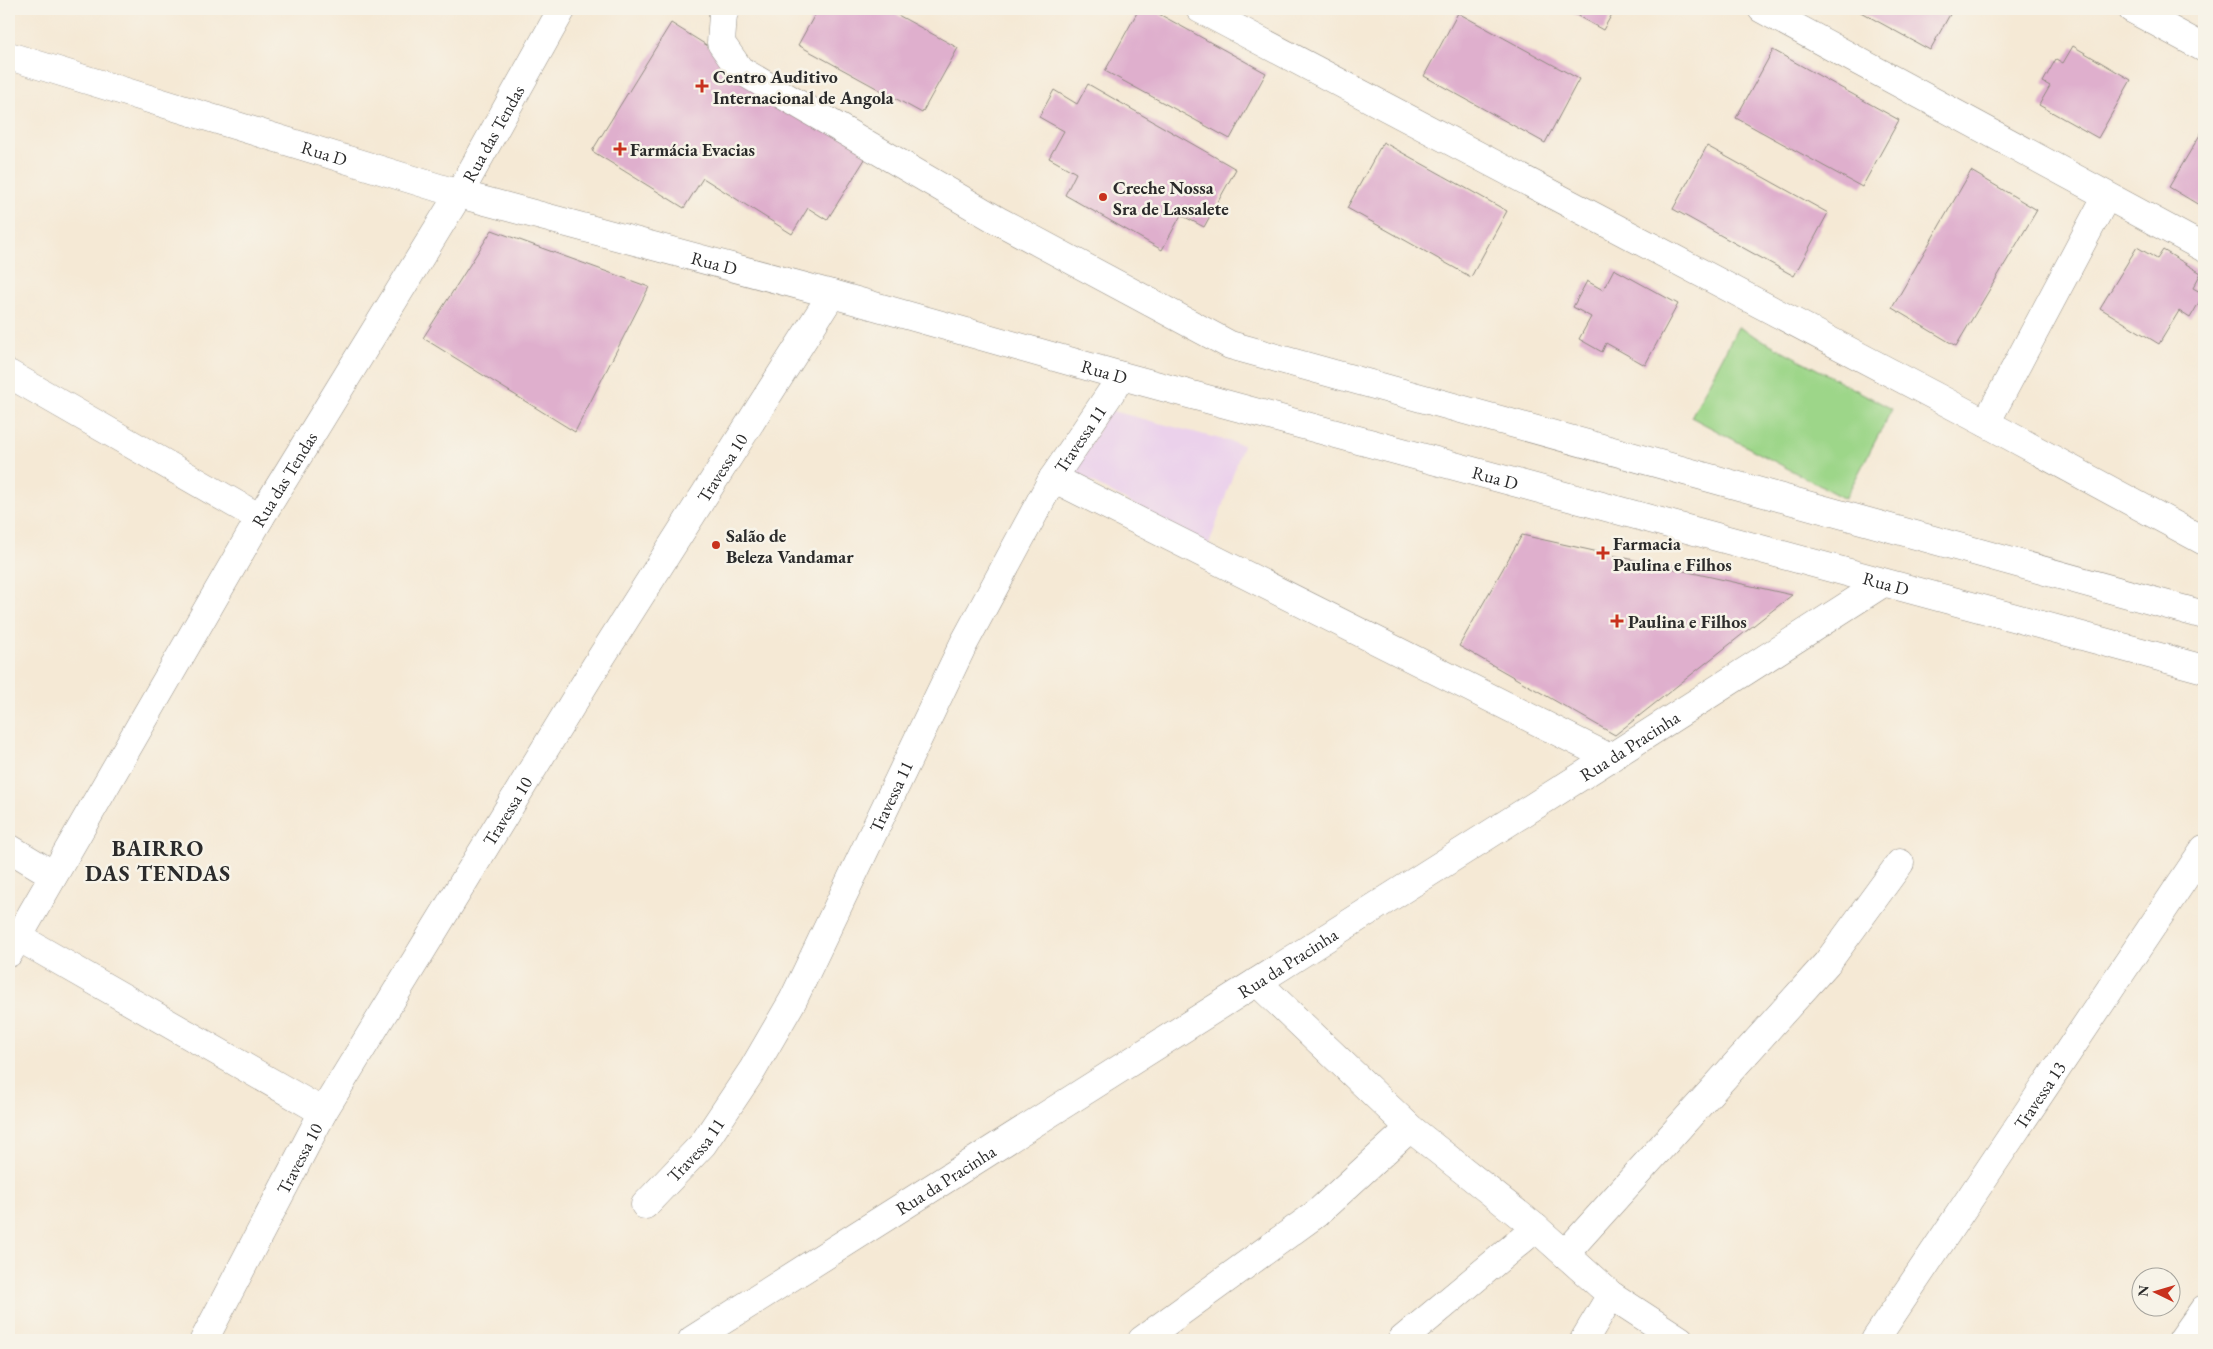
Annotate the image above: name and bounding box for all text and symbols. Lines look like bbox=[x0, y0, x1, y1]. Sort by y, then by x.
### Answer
place label: Centro Auditivo Internacional de Angola bbox=[713, 65, 894, 109]
marker: Centro Auditivo Internacional de Angola bbox=[695, 79, 709, 93]
street label: Rua das Tendas bbox=[457, 80, 529, 186]
street label: Rua D bbox=[299, 135, 350, 171]
place label: Farmácia Evacias bbox=[630, 138, 755, 161]
marker: Farmácia Evacias bbox=[614, 143, 626, 155]
place label: Creche Nossa Sra de Lassalete bbox=[1113, 176, 1229, 220]
marker: Creche Nossa Sra de Lassalete bbox=[1097, 191, 1109, 203]
street label: Rua D bbox=[689, 245, 740, 280]
street label: Rua D bbox=[1079, 354, 1130, 388]
street label: Travessa 11 bbox=[1048, 400, 1111, 477]
street label: Rua das Tendas bbox=[246, 427, 322, 531]
street label: Travessa 10 bbox=[691, 428, 752, 506]
street label: Rua D bbox=[1470, 460, 1521, 494]
place label: Salão de Beleza Vandamar bbox=[726, 524, 854, 568]
place label: Farmacia Paulina e Filhos bbox=[1613, 532, 1732, 576]
marker: Salão de Beleza Vandamar bbox=[710, 539, 722, 551]
marker: Farmacia Paulina e Filhos bbox=[1597, 547, 1609, 559]
street label: Rua D bbox=[1861, 566, 1912, 600]
place label: Paulina e Filhos bbox=[1628, 610, 1747, 633]
marker: Paulina e Filhos bbox=[1610, 614, 1624, 628]
street label: Rua da Pracinha bbox=[1575, 705, 1684, 786]
street label: Travessa 11 bbox=[864, 756, 918, 836]
street label: Travessa 10 bbox=[477, 772, 537, 850]
district label: BAIRRO DAS TENDAS bbox=[85, 834, 231, 888]
street label: Rua da Pracinha bbox=[1233, 922, 1342, 1003]
street label: Travessa 13 bbox=[2008, 1056, 2070, 1133]
street label: Travessa 11 bbox=[662, 1113, 729, 1187]
street label: Travessa 10 bbox=[271, 1118, 327, 1198]
street label: Rua da Pracinha bbox=[891, 1139, 1000, 1220]
north arrow bbox=[2130, 1266, 2180, 1316]
text: N bbox=[2134, 1284, 2153, 1297]

